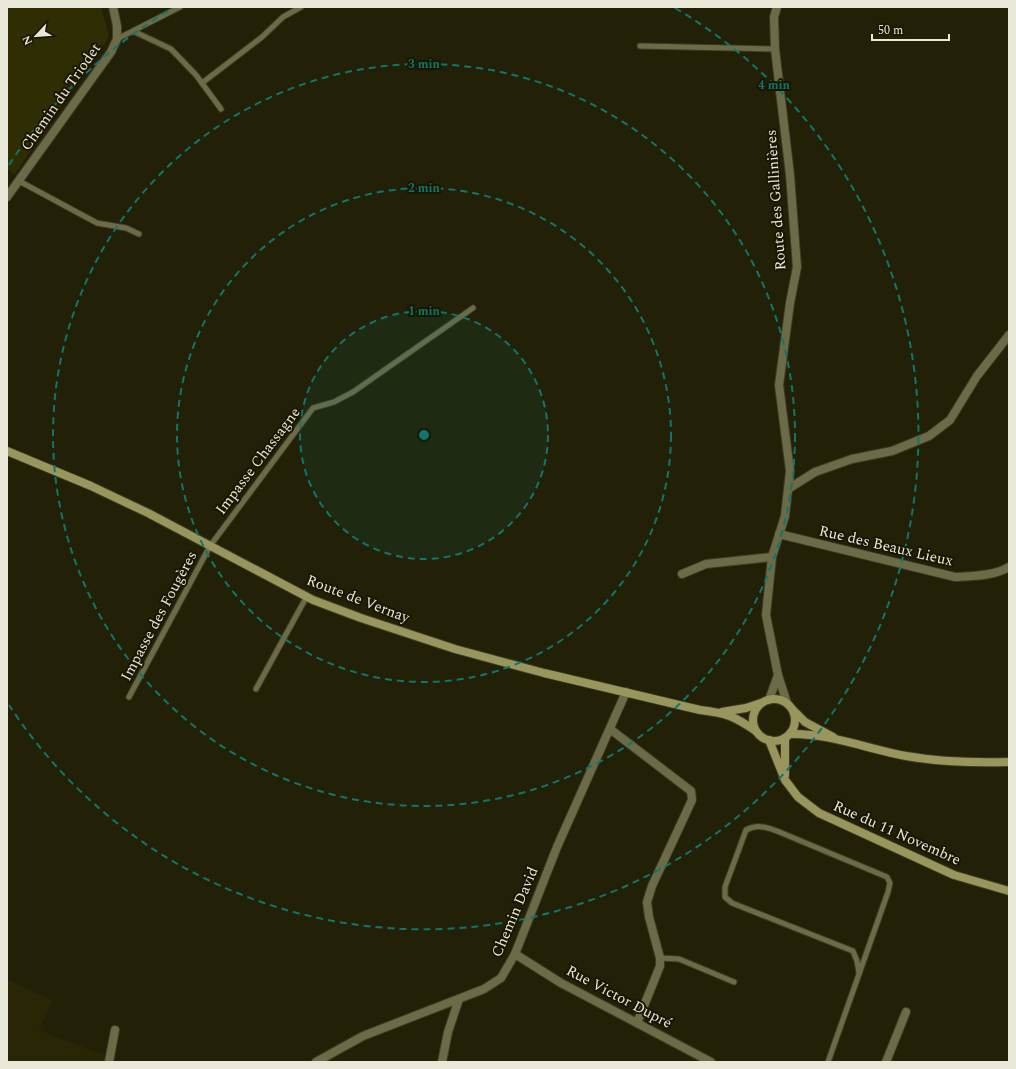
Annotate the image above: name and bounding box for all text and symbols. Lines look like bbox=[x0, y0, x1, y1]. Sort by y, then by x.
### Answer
north arrow bbox=[16, 16, 56, 56]
scale bar bbox=[872, 16, 949, 42]
text: 50 m bbox=[878, 21, 903, 40]
text: N bbox=[18, 32, 37, 48]
street label: Chemin du Triodet bbox=[15, 38, 107, 156]
text: 3 min bbox=[408, 55, 441, 74]
text: 4 min bbox=[758, 76, 791, 95]
street label: Route des Gallinières bbox=[760, 129, 792, 271]
text: 2 min bbox=[408, 179, 441, 198]
text: 1 min bbox=[408, 302, 441, 321]
street label: Impasse Chassagne bbox=[210, 402, 306, 520]
centre of rings bbox=[417, 428, 431, 442]
street label: Rue des Beaux Lieux bbox=[817, 519, 956, 573]
street label: Impasse des Fougères bbox=[115, 547, 203, 685]
street label: Route de Vernay bbox=[303, 569, 414, 630]
street label: Rue du 11 Novembre bbox=[829, 795, 965, 871]
street label: Chemin David bbox=[486, 863, 544, 961]
street label: Rue Victor Dupré bbox=[562, 959, 676, 1035]

